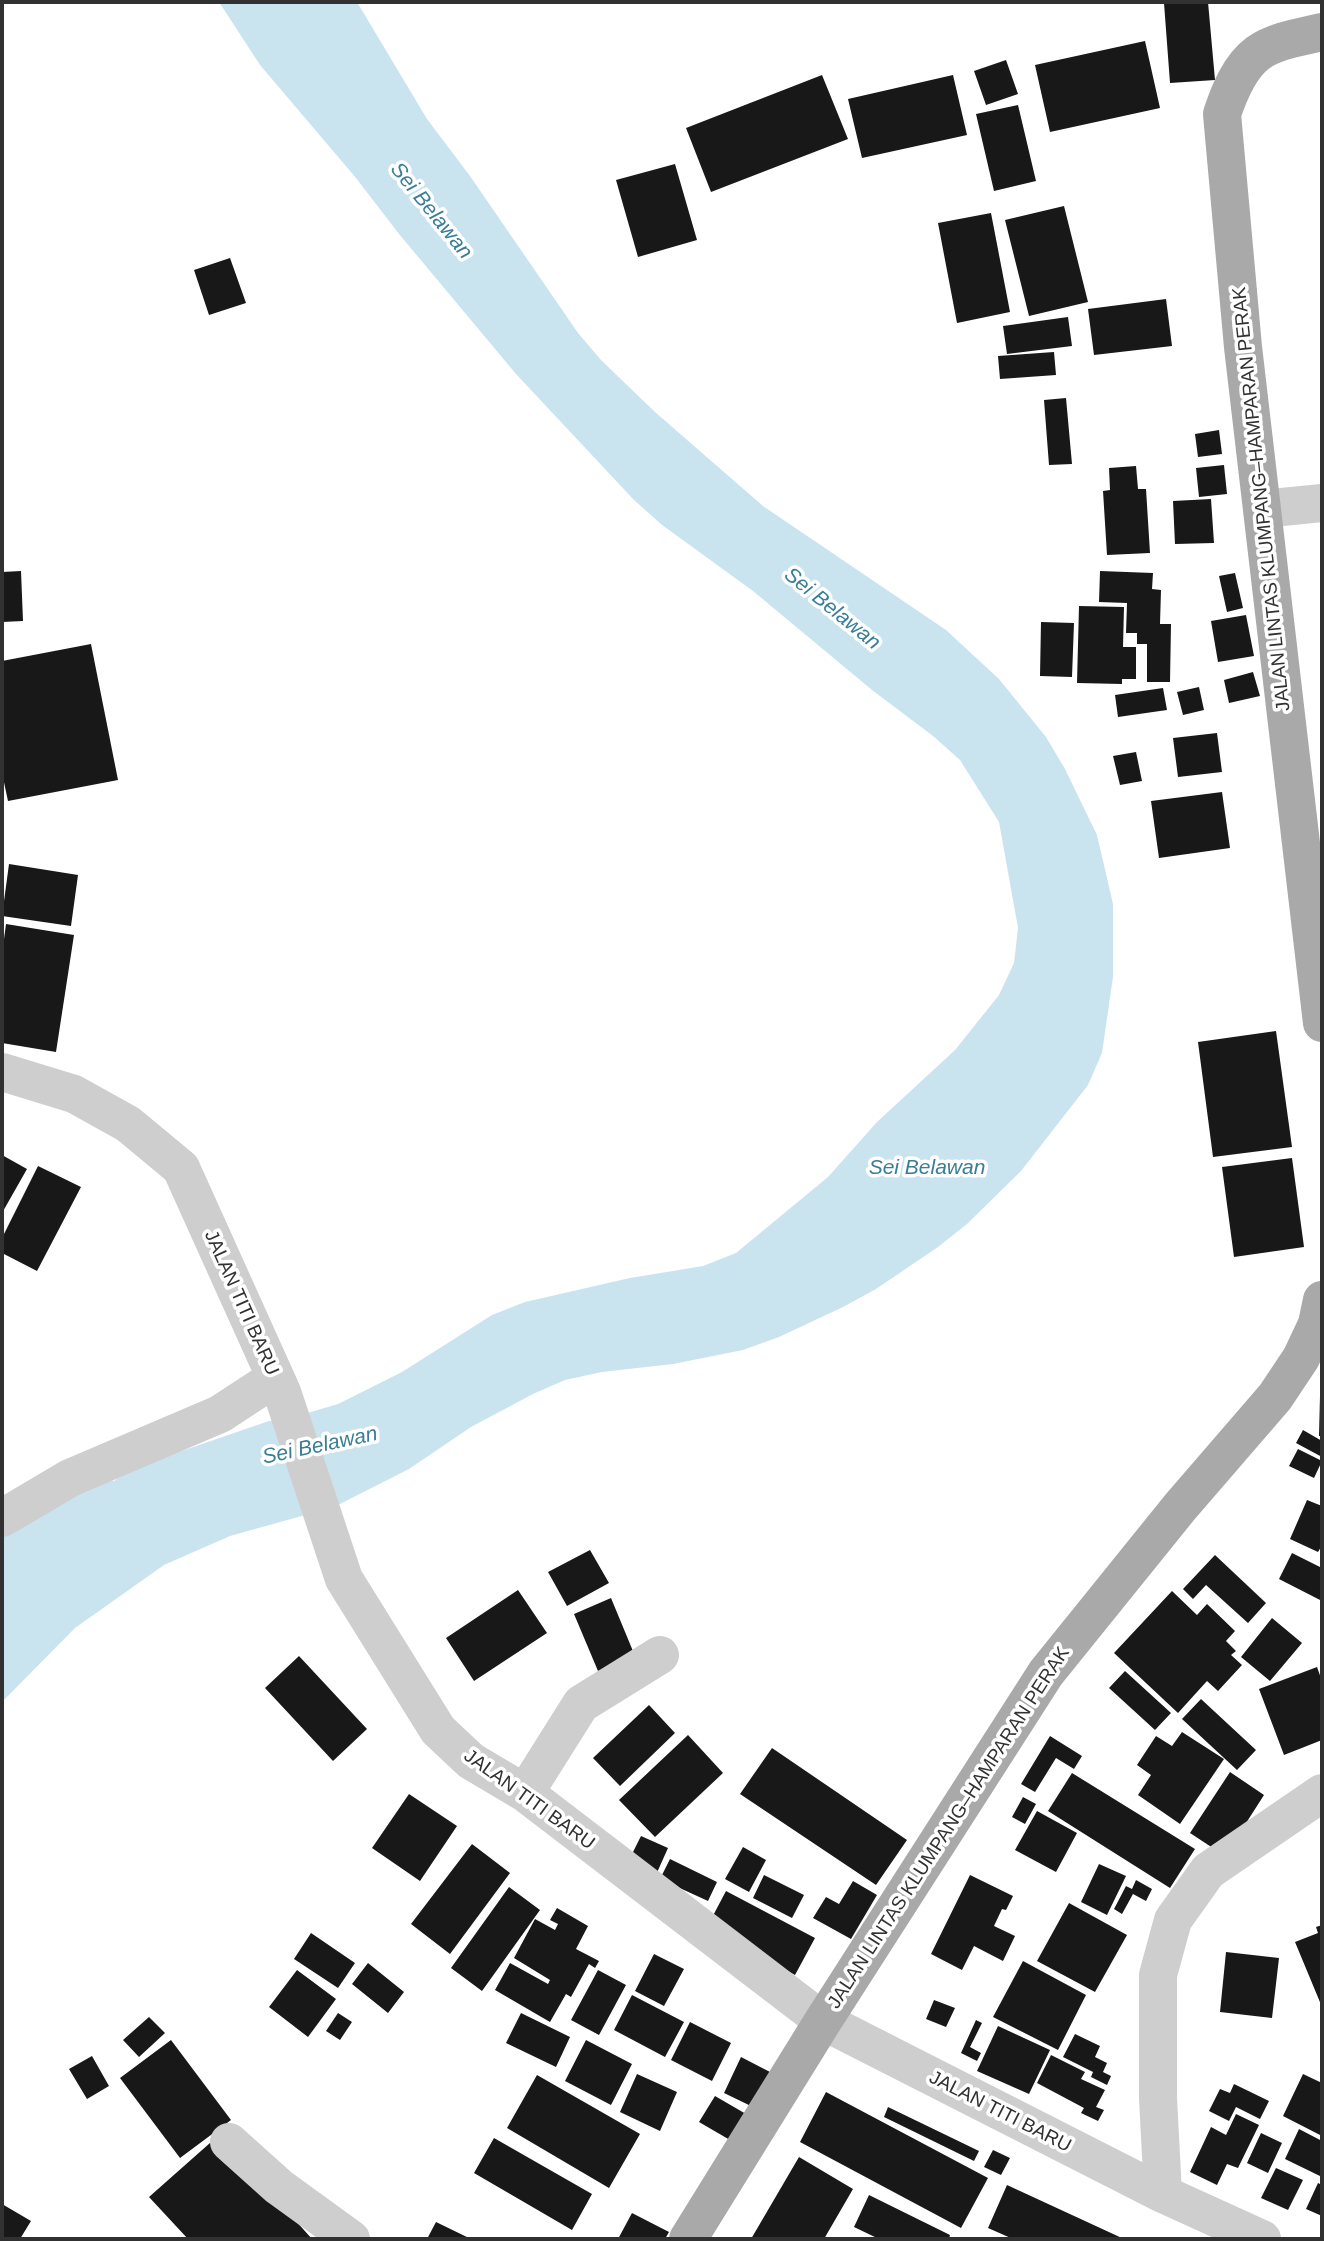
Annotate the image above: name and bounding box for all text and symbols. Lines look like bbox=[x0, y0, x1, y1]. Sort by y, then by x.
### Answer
water label: Sei Belawan bbox=[384, 158, 478, 264]
street label: JALAN LINTAS KLUMPANG–HAMPARAN PERAK bbox=[1228, 286, 1296, 712]
water label: Sei Belawan bbox=[779, 562, 885, 656]
water label: Sei Belawan bbox=[869, 1155, 985, 1181]
street label: JALAN TITI BARU bbox=[199, 1227, 283, 1379]
water label: Sei Belawan bbox=[260, 1422, 380, 1470]
street label: JALAN LINTAS KLUMPANG–HAMPARAN PERAK bbox=[823, 1643, 1075, 2013]
street label: JALAN TITI BARU bbox=[459, 1745, 599, 1855]
street label: JALAN TITI BARU bbox=[925, 2066, 1075, 2158]

